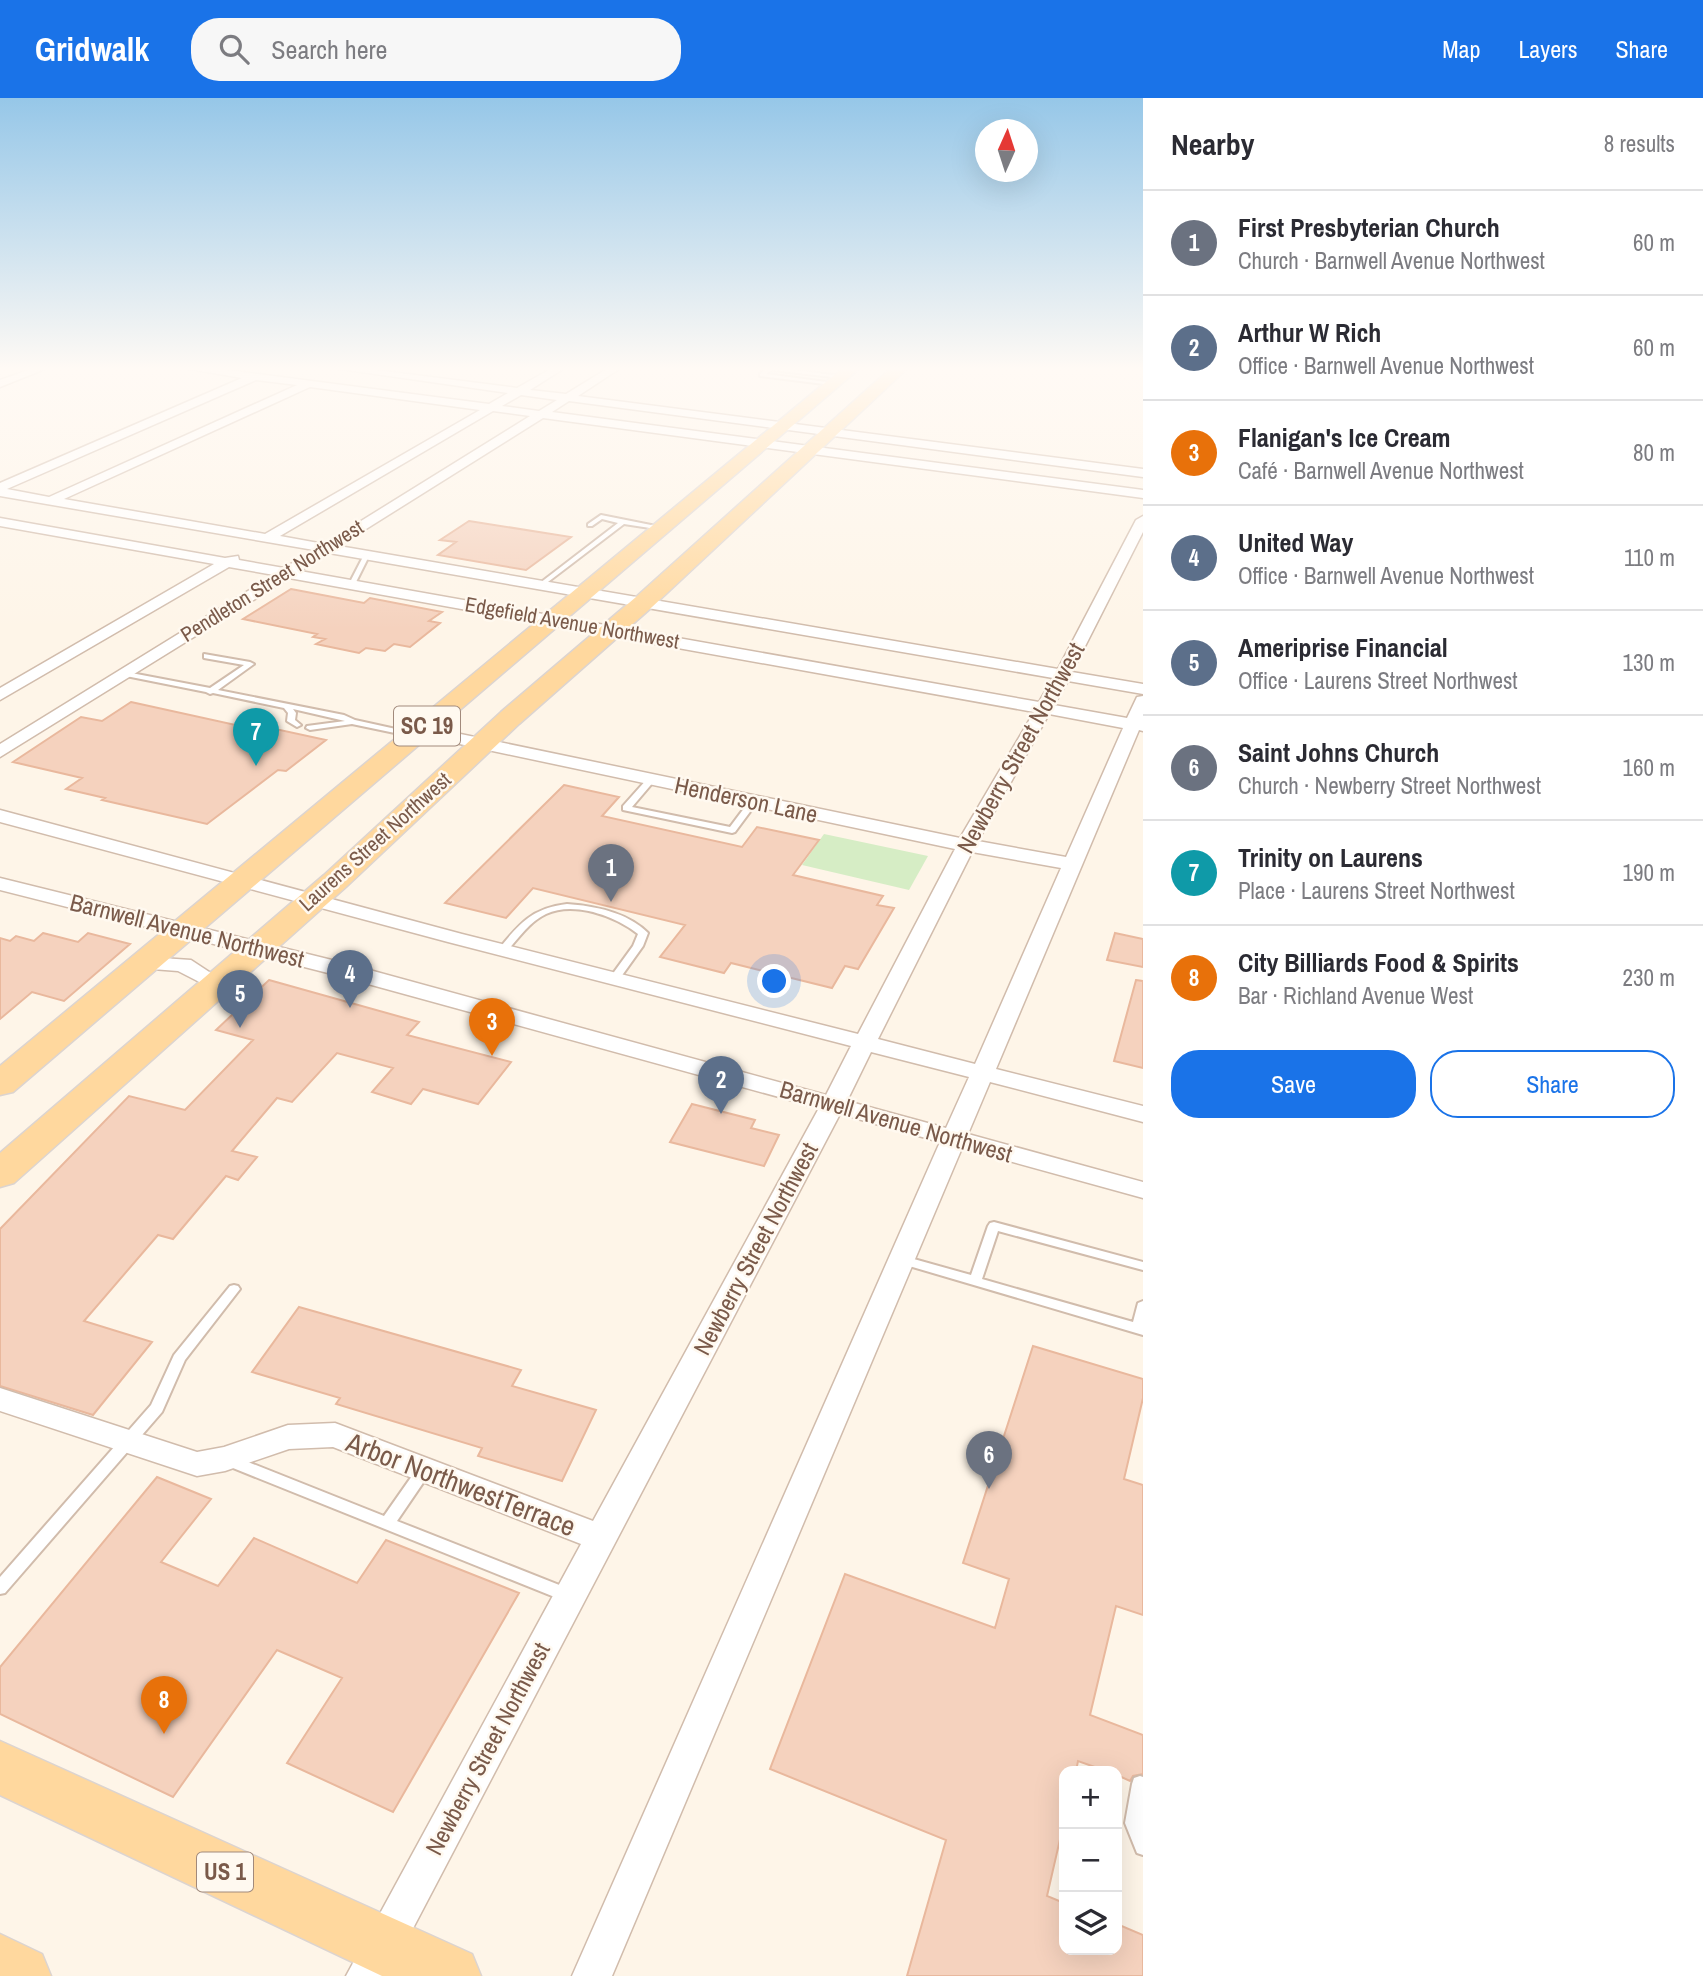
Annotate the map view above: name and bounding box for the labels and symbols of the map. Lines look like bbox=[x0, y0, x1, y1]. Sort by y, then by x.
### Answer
north arrow bbox=[975, 119, 1038, 182]
street label: Pendleton Street Northwest bbox=[175, 512, 369, 649]
street label: Edgefield Avenue Northwest bbox=[463, 589, 682, 656]
street label: Newberry Street Northwest bbox=[949, 636, 1092, 859]
road number: SC 19 bbox=[394, 706, 460, 746]
pin: 7 bbox=[233, 708, 279, 766]
street label: Laurens Street Northwest bbox=[292, 765, 457, 918]
street label: Henderson Lane bbox=[672, 768, 821, 830]
pin: 1 bbox=[588, 844, 634, 902]
street label: Barnwell Avenue Northwest bbox=[67, 885, 308, 975]
pin: 4 bbox=[327, 950, 373, 1008]
your location bbox=[757, 964, 791, 998]
pin: 5 bbox=[217, 970, 263, 1028]
pin: 3 bbox=[469, 998, 515, 1056]
pin: 2 bbox=[698, 1056, 744, 1114]
street label: Barnwell Avenue Northwest bbox=[776, 1073, 1017, 1170]
street label: Newberry Street Northwest bbox=[686, 1136, 825, 1360]
street label: Arbor NorthwestTerrace bbox=[340, 1422, 581, 1545]
pin: 6 bbox=[966, 1431, 1012, 1489]
street label: Newberry Street Northwest bbox=[418, 1636, 557, 1860]
pin: 8 bbox=[141, 1676, 187, 1734]
road number: US 1 bbox=[197, 1852, 253, 1892]

